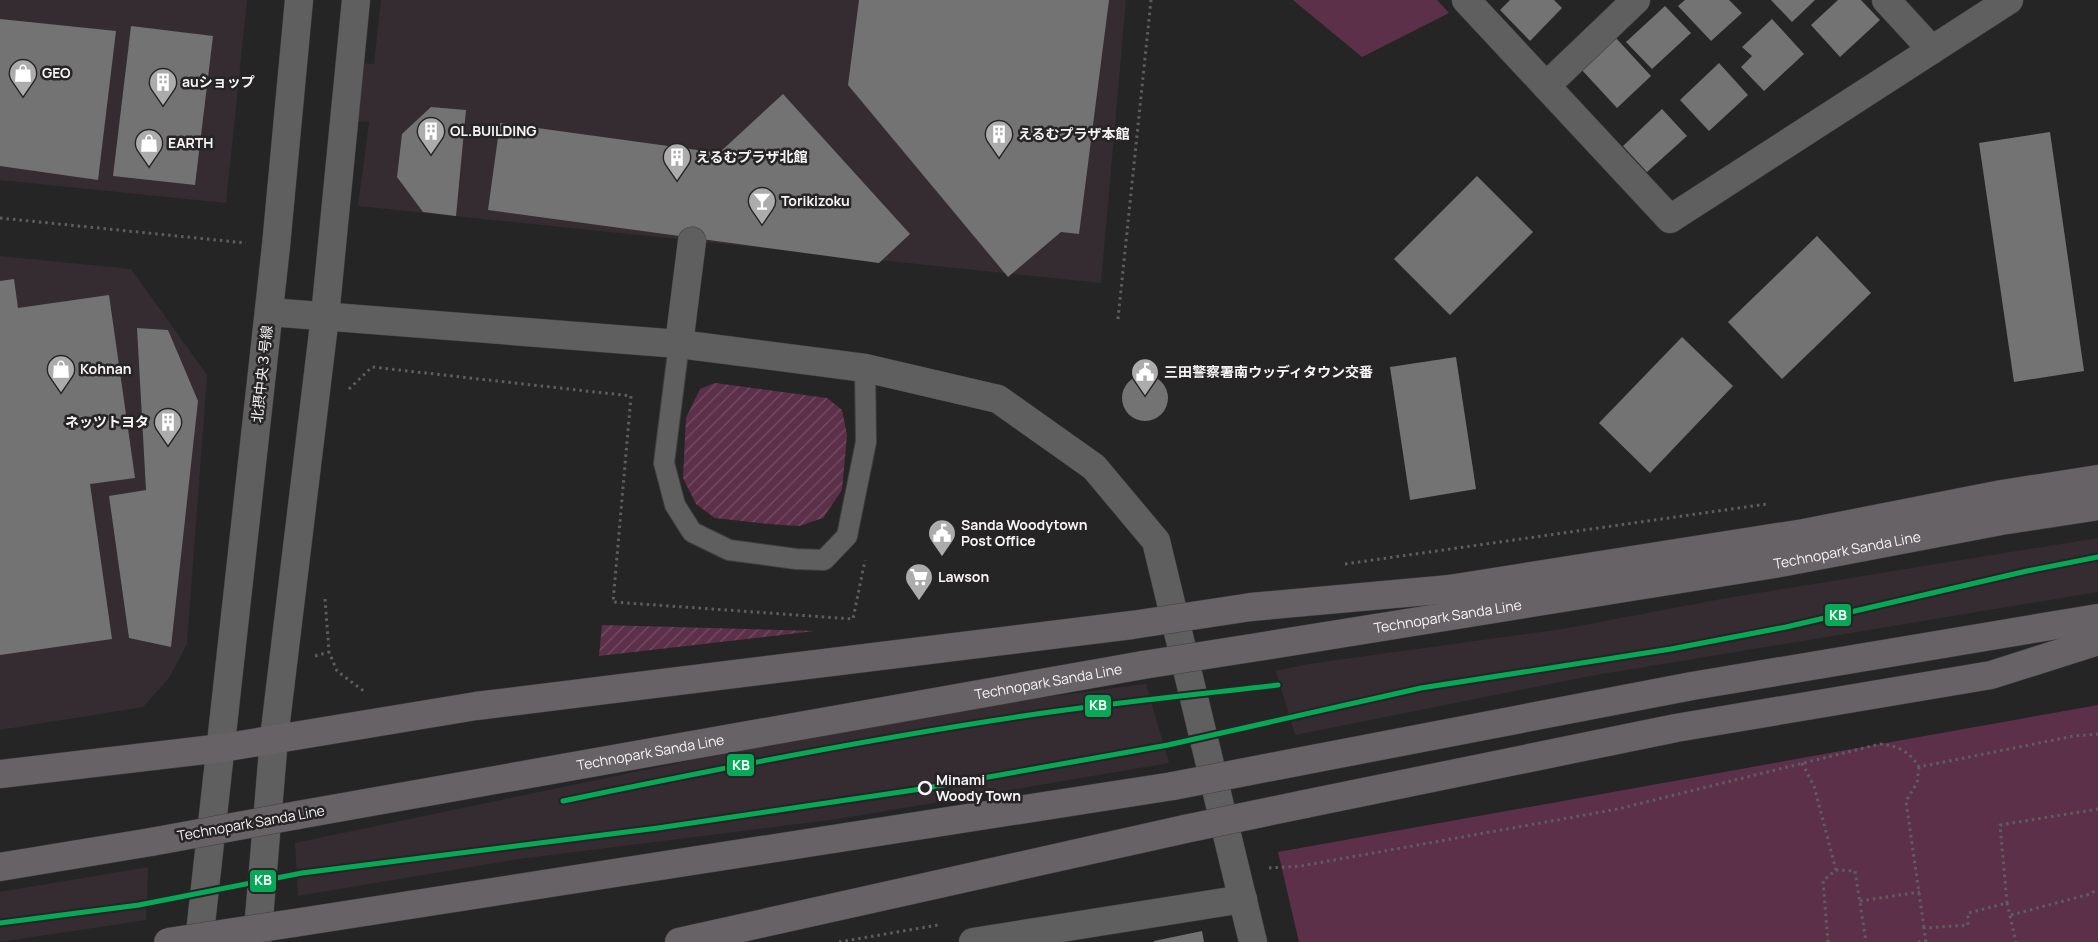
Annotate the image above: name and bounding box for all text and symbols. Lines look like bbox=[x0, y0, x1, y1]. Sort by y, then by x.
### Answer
shop icon: GEO bbox=[8, 58, 38, 97]
place label: GEO bbox=[42, 63, 71, 82]
building icon: auショップ bbox=[148, 67, 178, 106]
place label: auショップ bbox=[182, 72, 255, 91]
building icon: OL.BUILDING bbox=[416, 116, 446, 155]
building icon: えるむプラザ本館 bbox=[984, 119, 1014, 158]
place label: OL.BUILDING bbox=[450, 121, 537, 140]
place label: えるむプラザ本館 bbox=[1018, 124, 1130, 143]
shop icon: EARTH bbox=[134, 128, 164, 167]
place label: EARTH bbox=[168, 133, 213, 152]
building icon: えるむプラザ北館 bbox=[662, 142, 692, 181]
place label: えるむプラザ北館 bbox=[696, 147, 808, 166]
bar icon: Torikizoku bbox=[747, 186, 777, 225]
place label: Torikizoku bbox=[781, 191, 850, 210]
street label: 北摂中央３号線 bbox=[247, 324, 276, 424]
shop icon: Kohnan bbox=[46, 354, 76, 393]
public building icon: 三田警察署南ウッディタウン交番 bbox=[1130, 357, 1160, 396]
place label: Kohnan bbox=[80, 359, 132, 378]
place label: 三田警察署南ウッディタウン交番 bbox=[1164, 362, 1373, 381]
building icon: ネッツトヨタ bbox=[153, 407, 183, 446]
place label: ネッツトヨタ bbox=[65, 412, 149, 431]
place label: Sanda Woodytown Post Office bbox=[961, 515, 1088, 550]
public building icon: Sanda Woodytown Post Office bbox=[927, 518, 957, 557]
street label: Technopark Sanda Line bbox=[1772, 526, 1922, 573]
supermarket icon: Lawson bbox=[904, 562, 934, 601]
place label: Lawson bbox=[938, 567, 989, 586]
street label: Technopark Sanda Line bbox=[1372, 595, 1523, 637]
line badge: KB bbox=[1824, 603, 1852, 627]
text: KB bbox=[1829, 605, 1847, 624]
street label: Technopark Sanda Line bbox=[973, 659, 1123, 704]
line badge: KB bbox=[1084, 694, 1112, 718]
text: KB bbox=[1089, 695, 1107, 714]
street label: Technopark Sanda Line bbox=[575, 730, 726, 774]
line badge: KB bbox=[726, 753, 755, 777]
text: KB bbox=[732, 755, 750, 774]
place label: Minami Woody Town bbox=[936, 770, 1021, 805]
marker: Minami Woody Town bbox=[918, 781, 932, 795]
street label: Technopark Sanda Line bbox=[176, 800, 326, 845]
line badge: KB bbox=[249, 869, 277, 893]
text: KB bbox=[254, 870, 272, 889]

